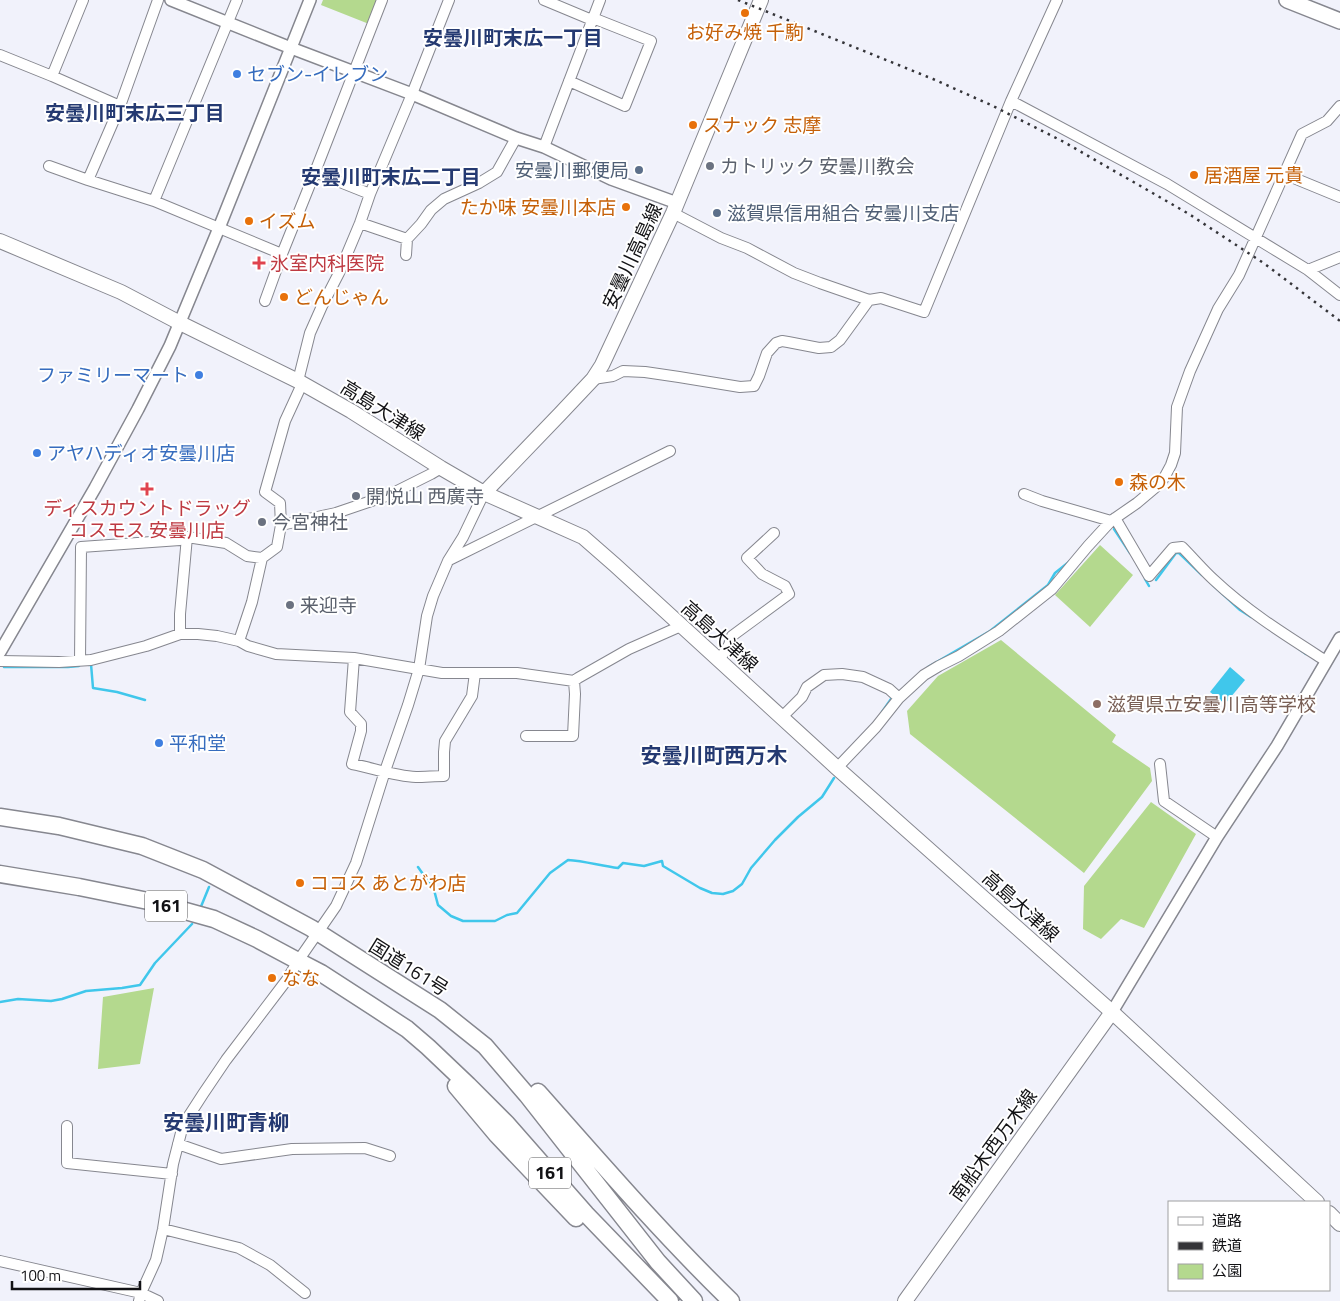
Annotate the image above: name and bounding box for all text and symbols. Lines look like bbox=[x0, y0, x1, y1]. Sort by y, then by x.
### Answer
marker: お好み焼 千駒 bbox=[739, 7, 751, 19]
place label: お好み焼 千駒 bbox=[686, 17, 804, 46]
district label: 安曇川町末広一丁目 bbox=[423, 22, 603, 53]
place label: セブン-イレブン bbox=[247, 59, 388, 88]
marker: セブン-イレブン bbox=[231, 68, 243, 80]
district label: 安曇川町末広三丁目 bbox=[45, 97, 225, 128]
place label: スナック 志摩 bbox=[703, 110, 821, 139]
marker: スナック 志摩 bbox=[687, 119, 699, 131]
place label: カトリック 安曇川教会 bbox=[720, 151, 914, 180]
place label: 安曇川郵便局 bbox=[515, 155, 629, 184]
marker: カトリック 安曇川教会 bbox=[704, 160, 716, 172]
place label: 居酒屋 元貴 bbox=[1204, 160, 1303, 189]
district label: 安曇川町末広二丁目 bbox=[301, 161, 481, 192]
marker: 安曇川郵便局 bbox=[633, 164, 645, 176]
marker: 居酒屋 元貴 bbox=[1188, 169, 1200, 181]
place label: たか味 安曇川本店 bbox=[460, 192, 616, 221]
street label: 安曇川高島線 bbox=[594, 198, 669, 314]
place label: 滋賀県信用組合 安曇川支店 bbox=[727, 198, 959, 227]
marker: たか味 安曇川本店 bbox=[620, 201, 632, 213]
place label: イズム bbox=[259, 206, 315, 235]
marker: 滋賀県信用組合 安曇川支店 bbox=[711, 207, 723, 219]
marker: イズム bbox=[243, 215, 255, 227]
place label: 氷室内科医院 bbox=[270, 248, 384, 277]
marker: 氷室内科医院 bbox=[252, 256, 266, 270]
place label: どんじゃん bbox=[294, 282, 389, 311]
marker: どんじゃん bbox=[278, 291, 290, 303]
place label: ファミリーマート bbox=[37, 360, 189, 389]
marker: ファミリーマート bbox=[193, 369, 205, 381]
street label: 高島大津線 bbox=[335, 372, 431, 447]
place label: アヤハディオ安曇川店 bbox=[47, 438, 235, 467]
marker: アヤハディオ安曇川店 bbox=[31, 447, 43, 459]
place label: 森の木 bbox=[1129, 467, 1186, 496]
marker: 森の木 bbox=[1113, 476, 1125, 488]
place label: 開悦山 西廣寺 bbox=[366, 481, 484, 510]
marker: ディスカウントドラッグ コスモス 安曇川店 bbox=[141, 483, 153, 495]
marker: 開悦山 西廣寺 bbox=[350, 490, 362, 502]
place label: ディスカウントドラッグ コスモス 安曇川店 bbox=[43, 493, 251, 544]
place label: 今宮神社 bbox=[272, 507, 348, 536]
marker: 今宮神社 bbox=[256, 516, 268, 528]
place label: 来迎寺 bbox=[300, 590, 357, 619]
street label: 高島大津線 bbox=[675, 593, 765, 678]
marker: 来迎寺 bbox=[284, 599, 296, 611]
place label: 滋賀県立安曇川高等学校 bbox=[1107, 689, 1316, 718]
marker: 滋賀県立安曇川高等学校 bbox=[1091, 698, 1103, 710]
place label: 平和堂 bbox=[169, 728, 226, 757]
marker: 平和堂 bbox=[153, 737, 165, 749]
district label: 安曇川町西万木 bbox=[641, 739, 788, 771]
street label: 高島大津線 bbox=[976, 863, 1066, 948]
place label: ココス あとがわ店 bbox=[310, 868, 466, 897]
marker: ココス あとがわ店 bbox=[294, 877, 306, 889]
road number: 161 bbox=[145, 890, 187, 921]
street label: 国道161号 bbox=[364, 931, 455, 1002]
place label: なな bbox=[282, 963, 320, 992]
marker: なな bbox=[266, 972, 278, 984]
street label: 南船木西万木線 bbox=[942, 1082, 1043, 1207]
district label: 安曇川町青柳 bbox=[163, 1106, 289, 1138]
road number: 161 bbox=[529, 1158, 571, 1188]
legend bbox=[1168, 1201, 1330, 1291]
text: 道路 bbox=[1212, 1209, 1242, 1232]
text: 鉄道 bbox=[1212, 1234, 1242, 1257]
scale bar bbox=[12, 1258, 140, 1290]
text: 公園 bbox=[1212, 1259, 1242, 1282]
text: 100 m bbox=[20, 1264, 61, 1287]

